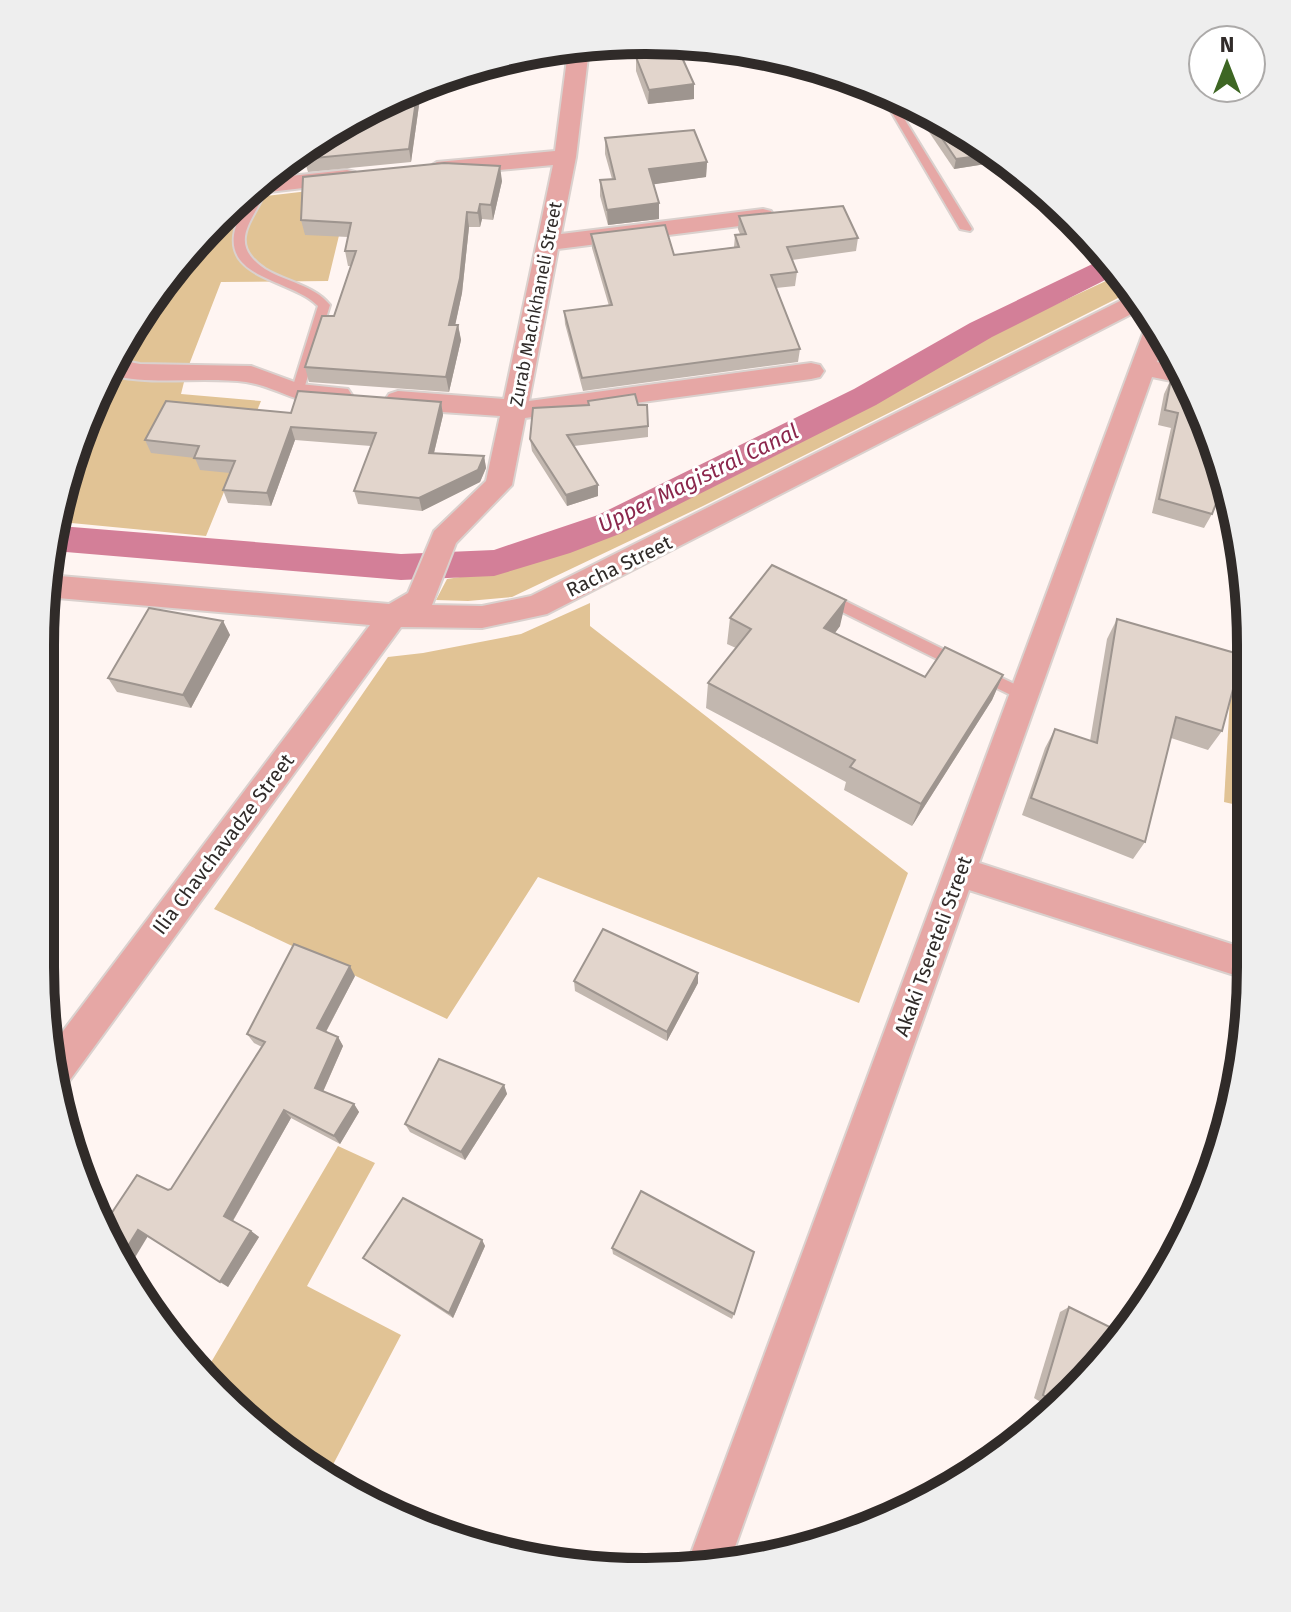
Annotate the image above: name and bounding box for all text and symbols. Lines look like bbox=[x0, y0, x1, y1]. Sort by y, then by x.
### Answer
north arrow bbox=[1187, 24, 1267, 104]
text: N bbox=[1220, 31, 1234, 58]
street label: Zurab Machkhaneli Street bbox=[505, 199, 567, 408]
water label: Upper Magistral Canal bbox=[593, 418, 803, 538]
street label: Racha Street bbox=[562, 530, 676, 602]
street label: Ilia Chavchavadze Street bbox=[147, 748, 299, 939]
street label: Akaki Tsereteli Street bbox=[889, 852, 977, 1039]

